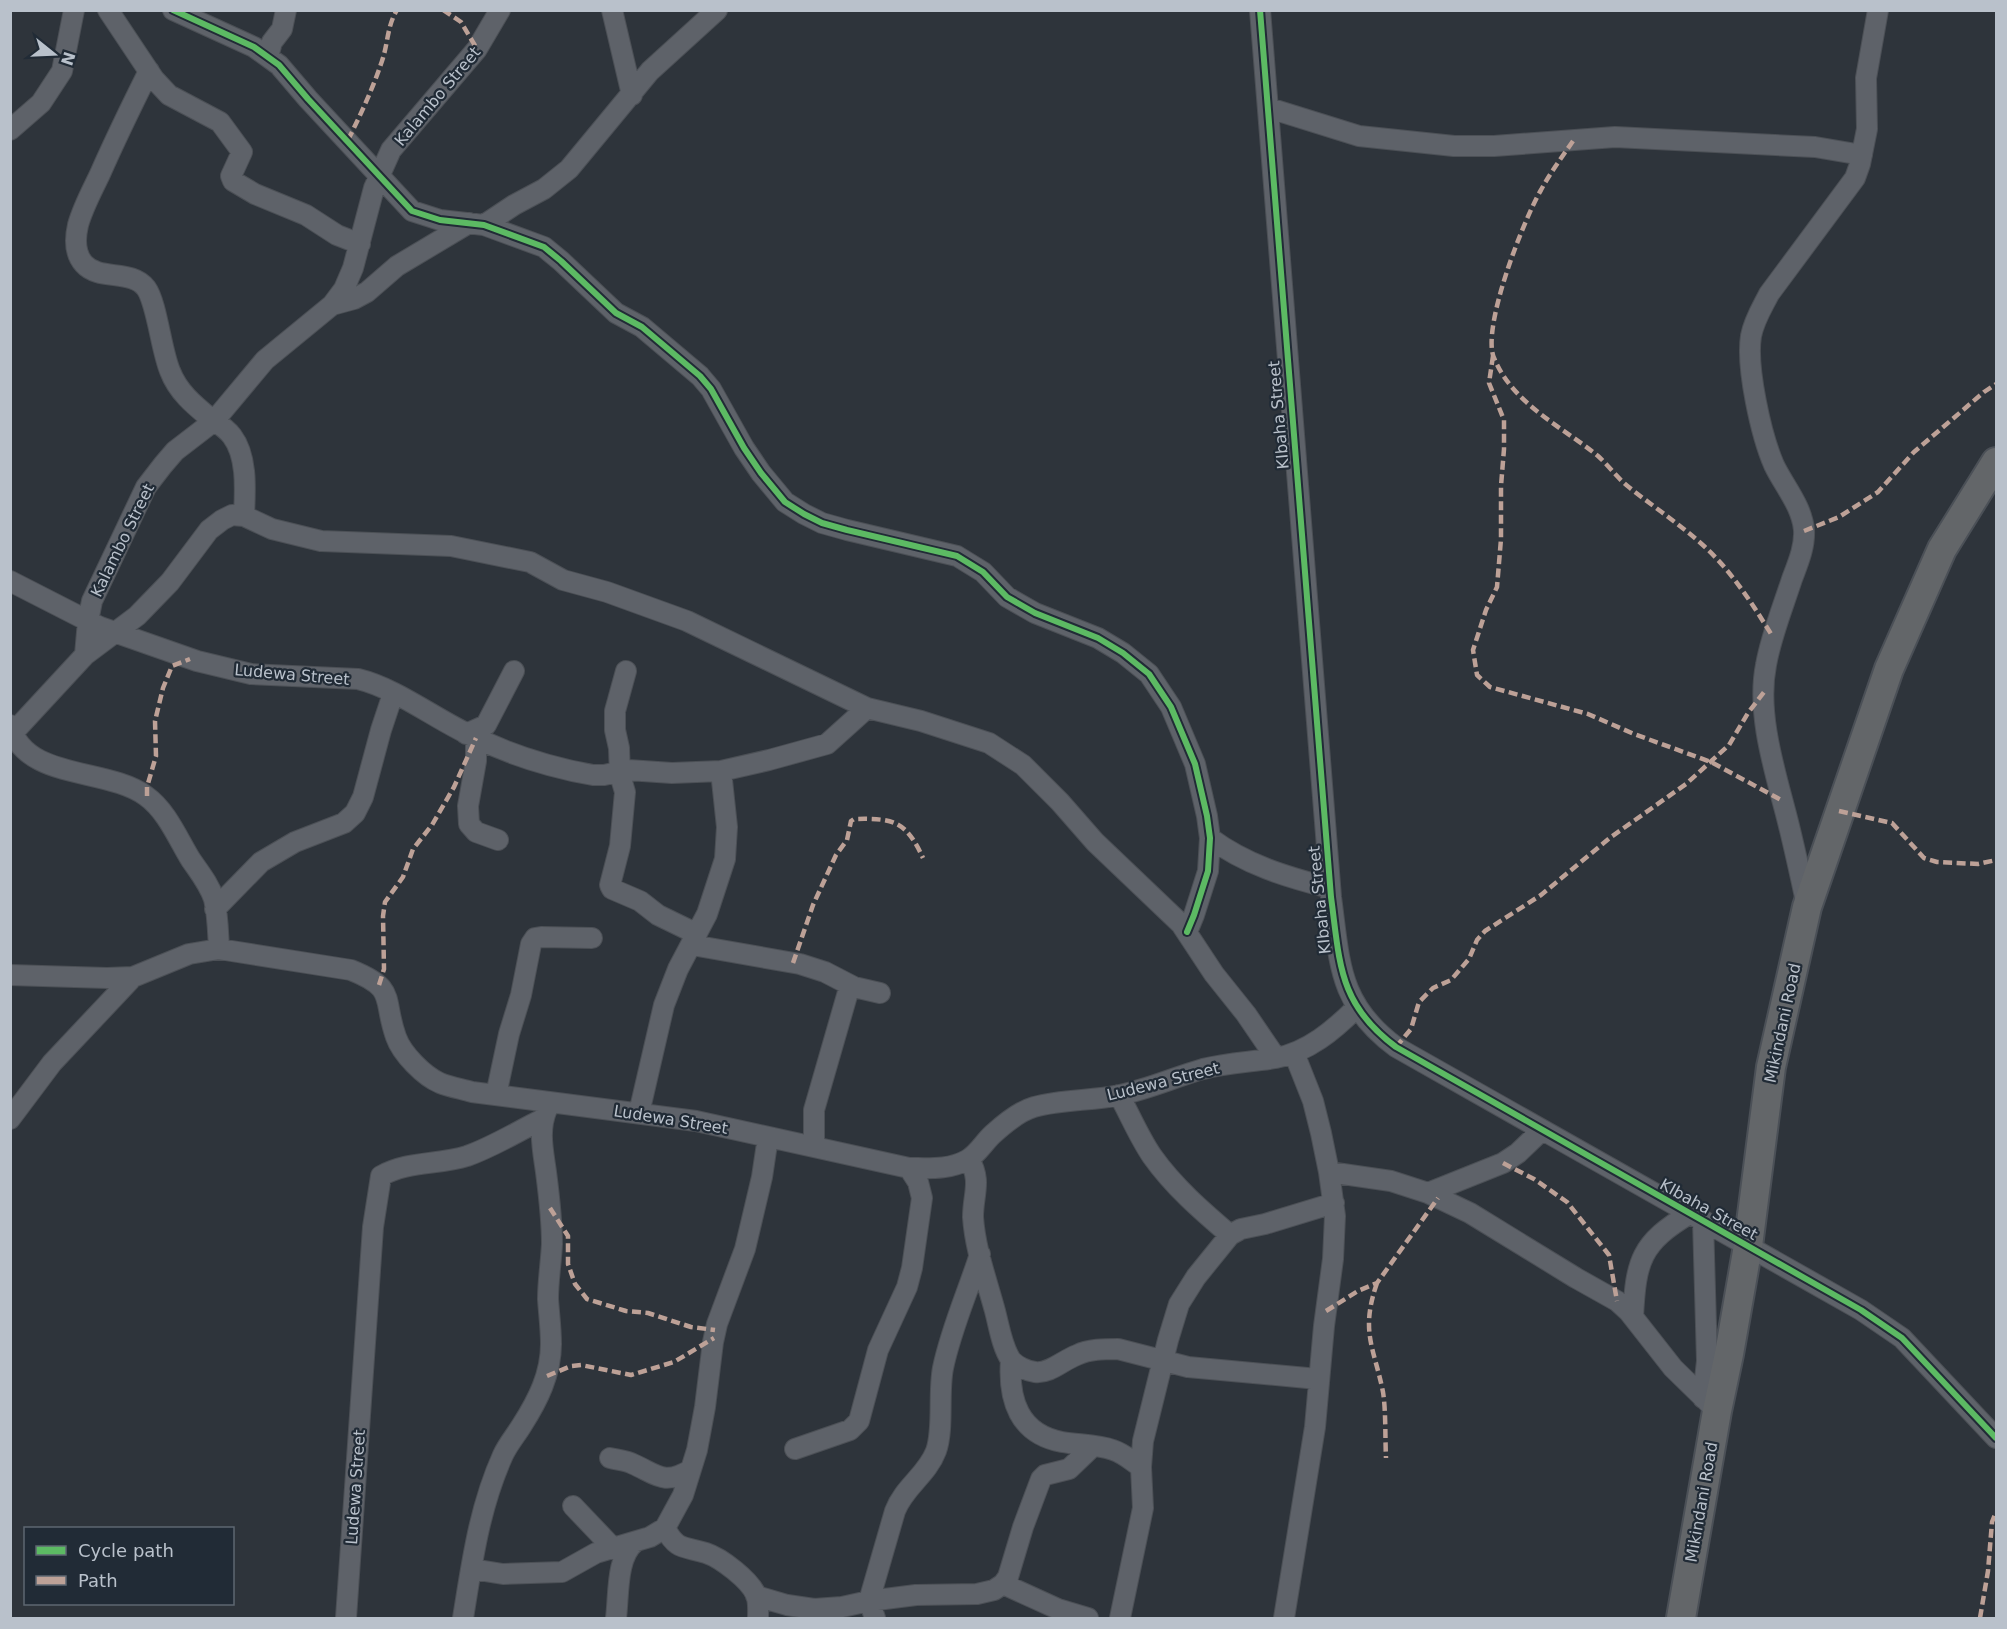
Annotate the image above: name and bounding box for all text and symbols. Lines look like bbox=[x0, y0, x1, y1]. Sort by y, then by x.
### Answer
north arrow bbox=[24, 24, 84, 84]
street label: Kalambo Street bbox=[390, 43, 484, 150]
text: N bbox=[57, 49, 79, 68]
street label: KIbaha Street bbox=[1264, 360, 1293, 470]
street label: Kalambo Street bbox=[87, 481, 158, 600]
street label: Ludewa Street bbox=[234, 660, 350, 689]
street label: KIbaha Street bbox=[1304, 845, 1335, 955]
street label: Mikindani Road bbox=[1761, 962, 1804, 1085]
street label: Ludewa Street bbox=[1105, 1058, 1221, 1105]
street label: Ludewa Street bbox=[612, 1101, 729, 1138]
street label: KIbaha Street bbox=[1657, 1175, 1761, 1244]
street label: Ludewa Street bbox=[342, 1429, 369, 1545]
street label: Mikindani Road bbox=[1682, 1440, 1721, 1564]
legend bbox=[24, 1527, 234, 1605]
text: Cycle path bbox=[78, 1540, 174, 1561]
text: Path bbox=[78, 1570, 118, 1591]

